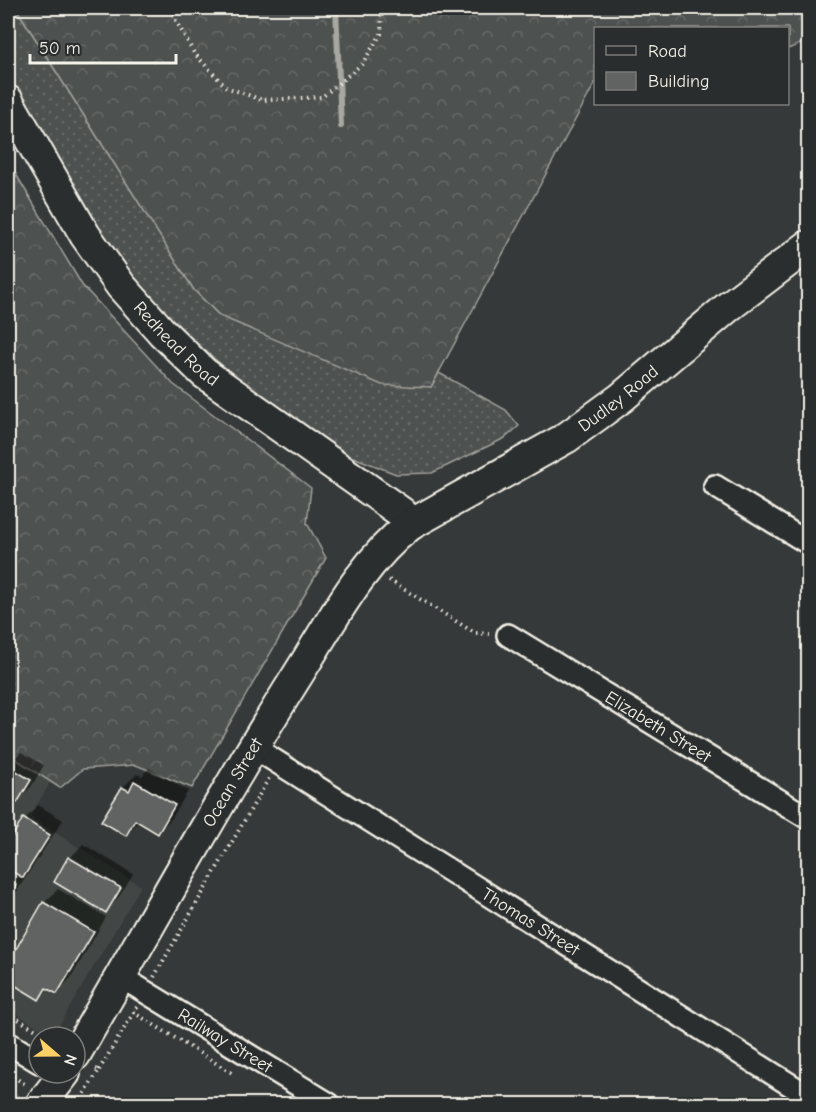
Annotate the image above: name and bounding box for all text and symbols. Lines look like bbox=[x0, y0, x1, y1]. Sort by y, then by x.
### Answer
scale bar bbox=[30, 27, 176, 65]
legend bbox=[594, 27, 789, 105]
text: 50 m bbox=[39, 38, 81, 59]
text: Road bbox=[648, 41, 687, 62]
text: Building bbox=[648, 71, 710, 92]
street label: Redhead Road bbox=[129, 297, 223, 391]
street label: Dudley Road bbox=[574, 361, 662, 436]
street label: Elizabeth Street bbox=[601, 686, 716, 767]
street label: Ocean Street bbox=[198, 733, 267, 830]
street label: Thomas Street bbox=[478, 883, 584, 961]
street label: Railway Street bbox=[174, 1004, 277, 1078]
north arrow bbox=[27, 1025, 87, 1085]
text: N bbox=[60, 1052, 80, 1068]

